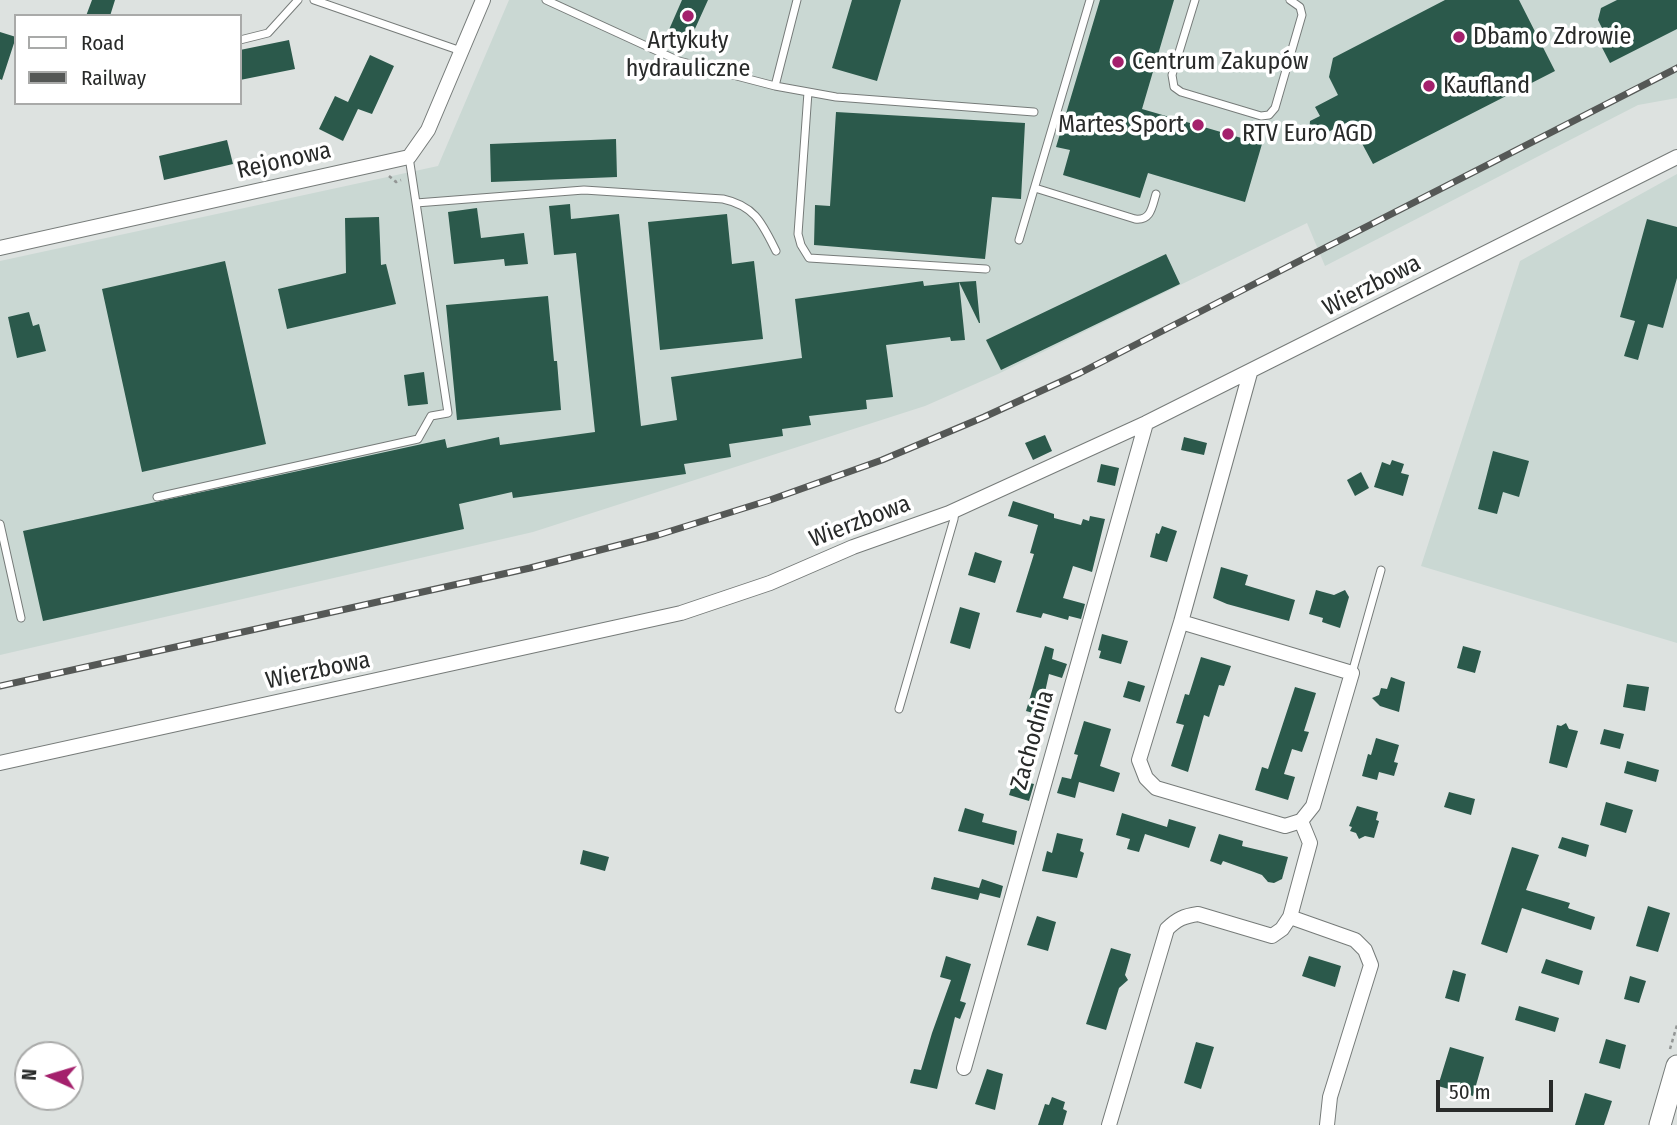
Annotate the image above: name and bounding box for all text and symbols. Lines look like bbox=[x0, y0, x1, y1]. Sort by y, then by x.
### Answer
marker: Artykuły hydrauliczne bbox=[680, 8, 696, 24]
legend bbox=[14, 14, 242, 105]
place label: Dbam o Zdrowie bbox=[1473, 23, 1631, 51]
place label: Artykuły hydrauliczne bbox=[626, 27, 750, 83]
marker: Dbam o Zdrowie bbox=[1451, 29, 1467, 45]
text: Road bbox=[81, 30, 125, 56]
place label: Centrum Zakupów bbox=[1132, 48, 1308, 76]
marker: Centrum Zakupów bbox=[1110, 54, 1126, 70]
text: Railway bbox=[81, 65, 146, 91]
place label: Kaufland bbox=[1443, 72, 1530, 100]
marker: Kaufland bbox=[1421, 78, 1437, 94]
place label: Martes Sport bbox=[1058, 111, 1184, 139]
marker: Martes Sport bbox=[1190, 117, 1206, 133]
place label: RTV Euro AGD bbox=[1242, 120, 1373, 148]
marker: RTV Euro AGD bbox=[1220, 126, 1236, 142]
street label: Rejonowa bbox=[234, 136, 334, 186]
street label: Wierzbowa bbox=[1318, 249, 1426, 323]
street label: Wierzbowa bbox=[805, 490, 915, 554]
street label: Wierzbowa bbox=[263, 646, 373, 696]
street label: Zachodnia bbox=[1005, 687, 1061, 793]
north arrow bbox=[14, 1041, 84, 1111]
scale bar bbox=[1439, 1066, 1556, 1110]
text: N bbox=[18, 1068, 41, 1081]
text: 50 m bbox=[1449, 1079, 1491, 1105]

